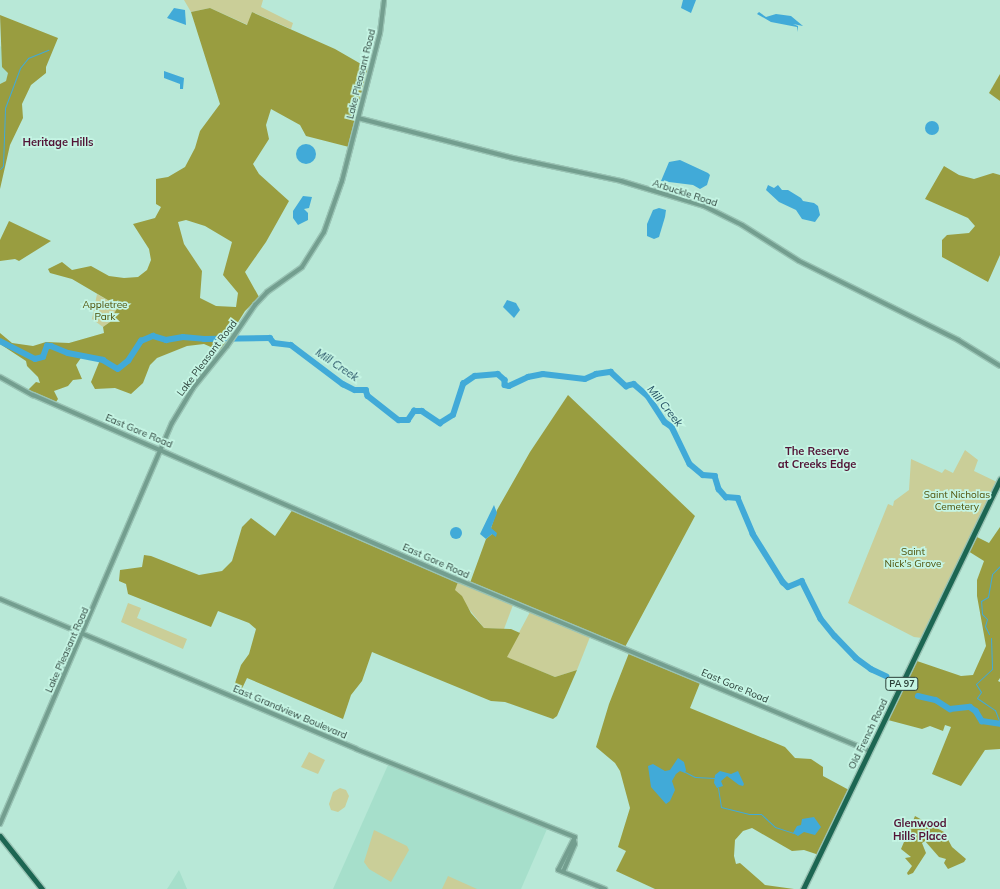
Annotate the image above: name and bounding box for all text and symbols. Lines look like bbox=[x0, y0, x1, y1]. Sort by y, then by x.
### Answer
street label: Lake Pleasant Road bbox=[344, 28, 378, 120]
district label: Heritage Hills bbox=[22, 135, 94, 149]
street label: Arbuckle Road bbox=[651, 177, 719, 209]
park label: Appletree Park bbox=[82, 298, 128, 322]
street label: Lake Pleasant Road bbox=[174, 318, 240, 398]
water label: Mill Creek bbox=[313, 346, 361, 384]
water label: Mill Creek bbox=[644, 383, 686, 429]
street label: East Gore Road bbox=[104, 411, 174, 451]
district label: The Reserve at Creeks Edge bbox=[778, 445, 856, 471]
park label: Saint Nicholas Cemetery bbox=[924, 488, 990, 512]
street label: East Gore Road bbox=[401, 541, 471, 581]
park label: Saint Nick's Grove bbox=[885, 545, 941, 568]
street label: Lake Pleasant Road bbox=[43, 605, 91, 695]
street label: East Gore Road bbox=[700, 666, 770, 706]
road number: PA 97 bbox=[885, 677, 919, 691]
street label: East Grandview Boulevard bbox=[231, 682, 349, 742]
street label: Old French Road bbox=[846, 697, 890, 771]
district label: Glenwood Hills Place bbox=[893, 817, 947, 843]

